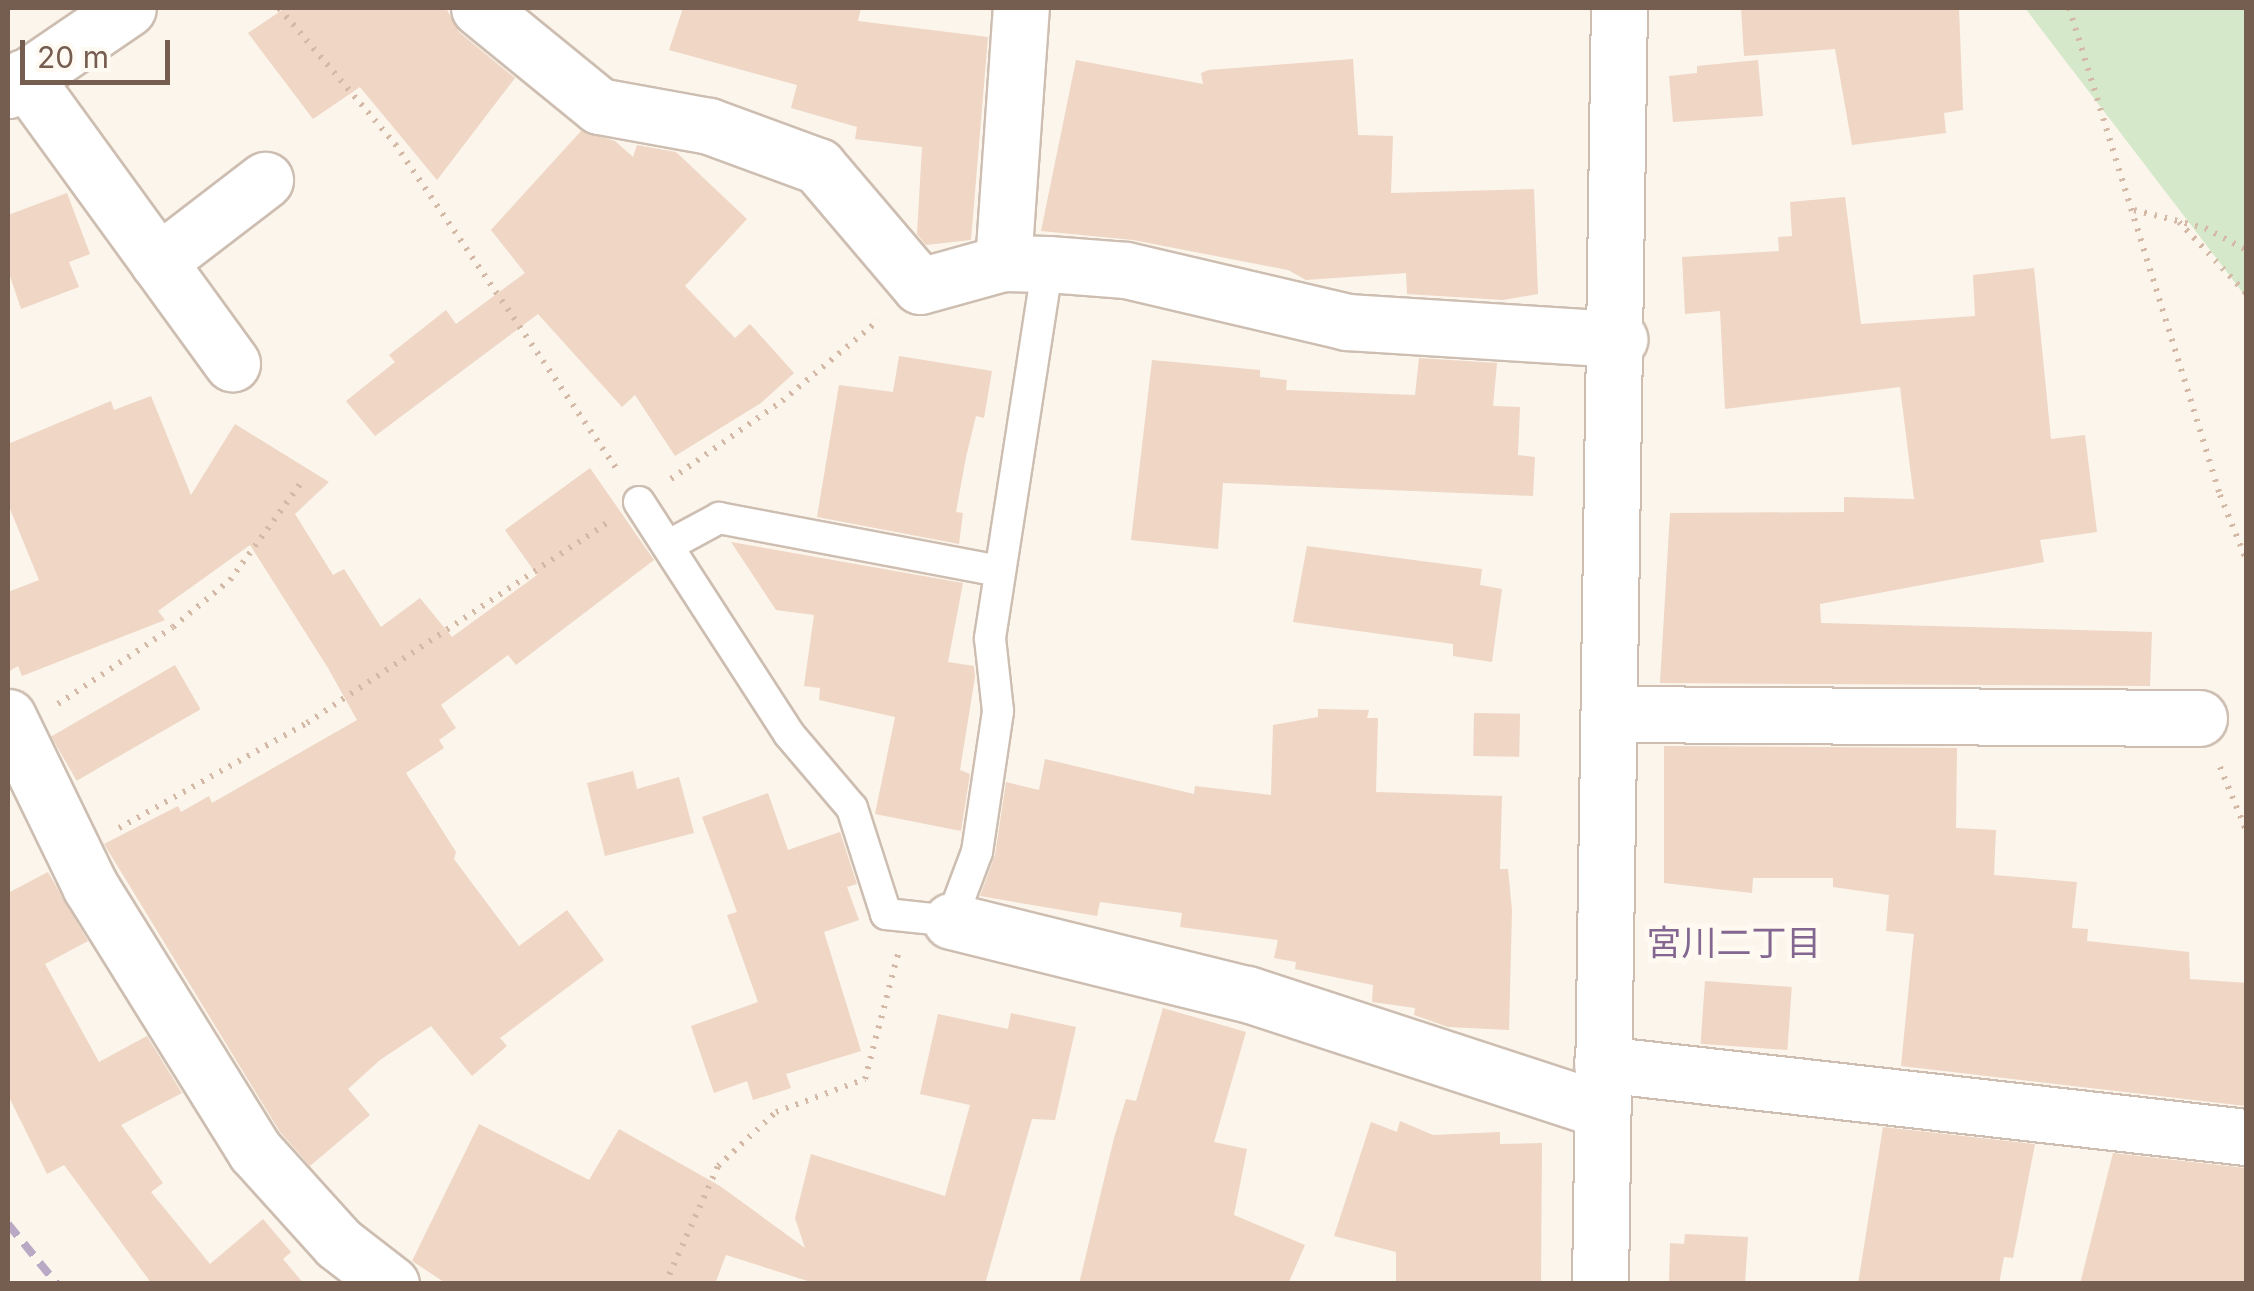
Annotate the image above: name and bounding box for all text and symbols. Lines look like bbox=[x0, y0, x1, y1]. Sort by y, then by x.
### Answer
scale bar bbox=[25, 20, 175, 82]
text: 20 m bbox=[37, 39, 109, 75]
district label: 宮川二丁目 bbox=[1647, 921, 1821, 963]

